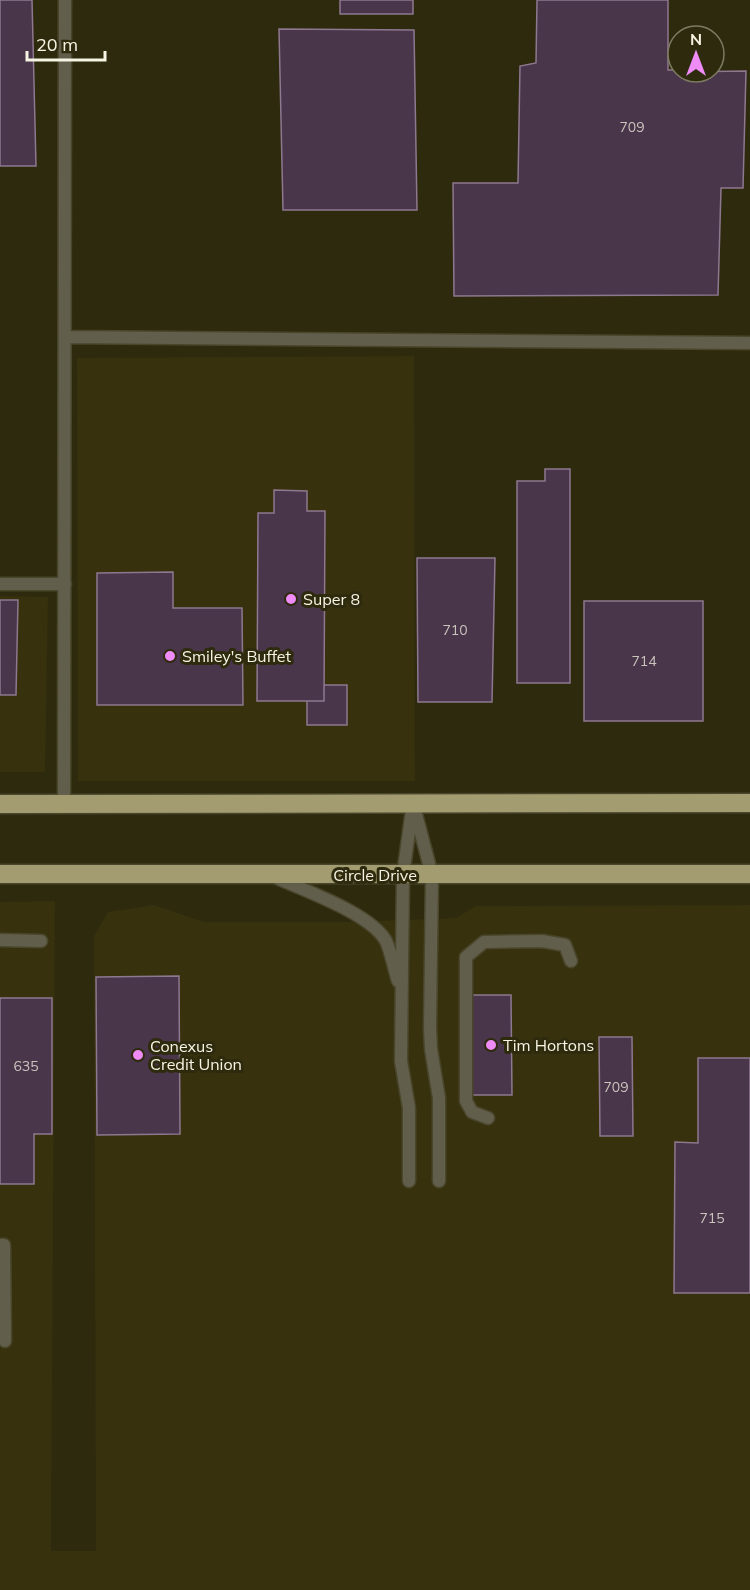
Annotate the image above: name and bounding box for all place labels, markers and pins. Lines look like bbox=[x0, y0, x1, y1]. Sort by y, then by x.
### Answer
place label: Super 8 bbox=[303, 589, 360, 609]
marker: Super 8 bbox=[284, 592, 298, 606]
place label: Smiley's Buffet bbox=[182, 646, 292, 666]
marker: Smiley's Buffet bbox=[163, 649, 177, 663]
place label: Tim Hortons bbox=[503, 1035, 594, 1055]
place label: Conexus Credit Union bbox=[150, 1036, 242, 1074]
marker: Tim Hortons bbox=[484, 1038, 498, 1052]
marker: Conexus Credit Union bbox=[131, 1048, 145, 1062]

